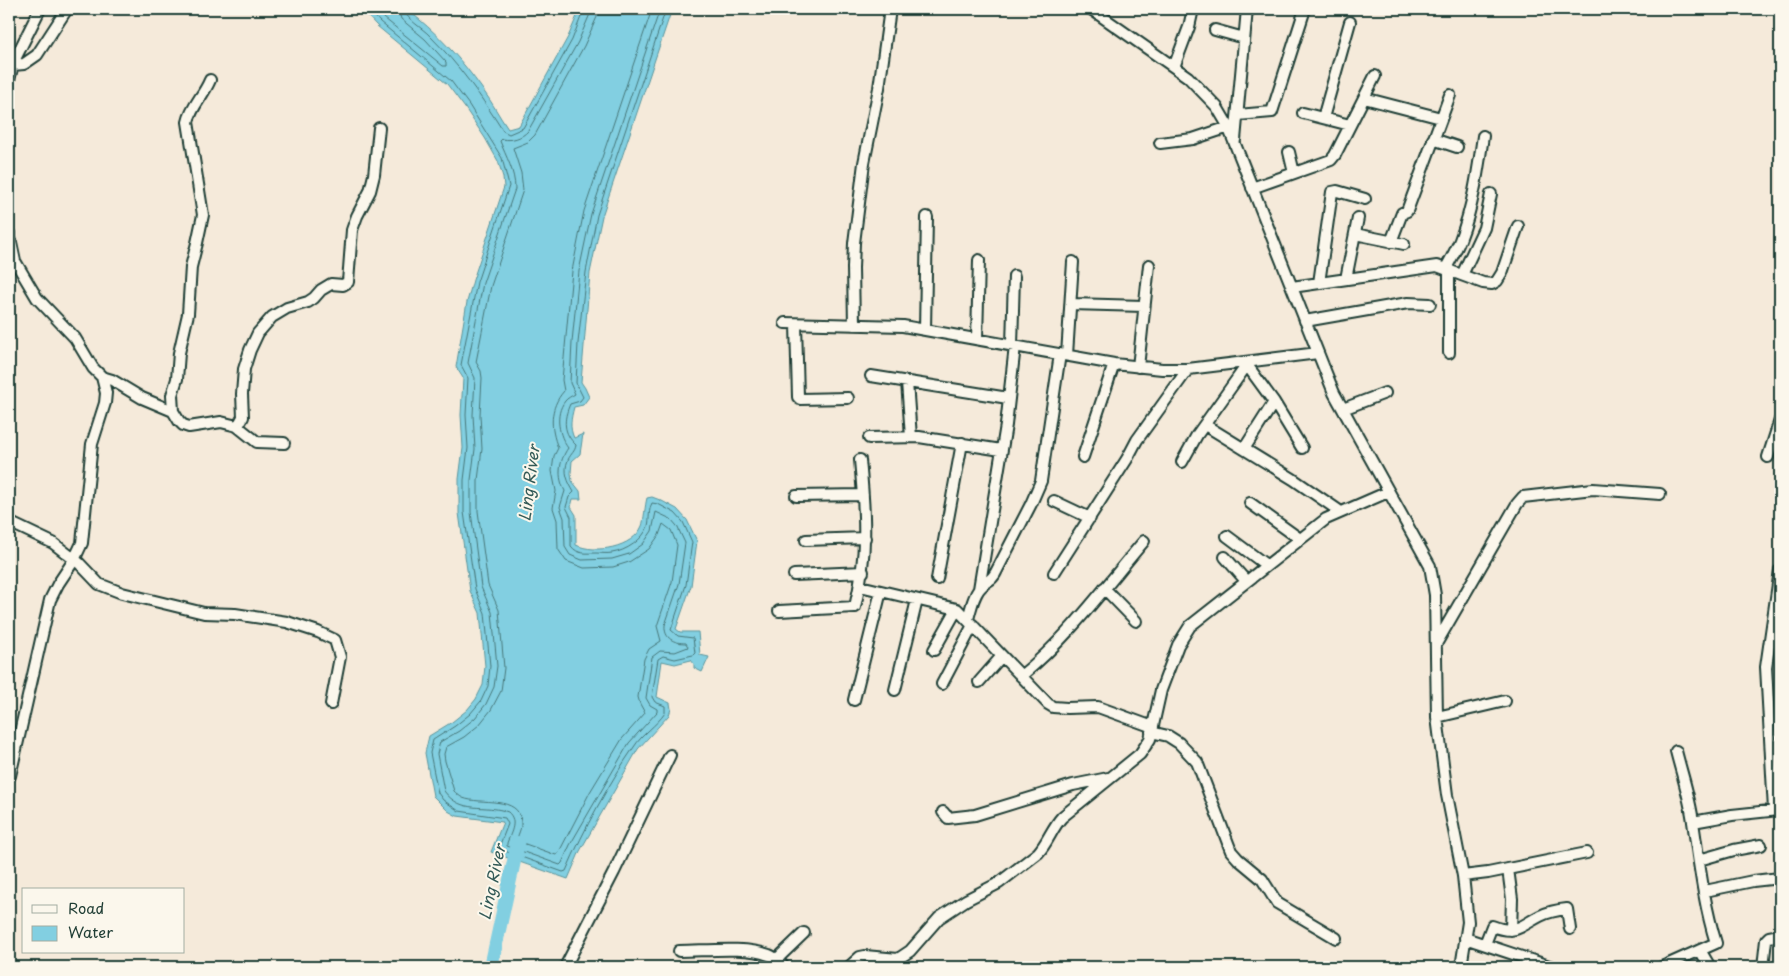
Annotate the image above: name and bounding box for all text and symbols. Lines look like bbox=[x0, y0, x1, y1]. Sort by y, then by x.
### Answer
water label: Ling River bbox=[511, 441, 545, 522]
water label: Ling River bbox=[471, 840, 511, 922]
legend bbox=[22, 888, 185, 954]
text: Road bbox=[68, 896, 104, 919]
text: Water bbox=[68, 920, 113, 943]

